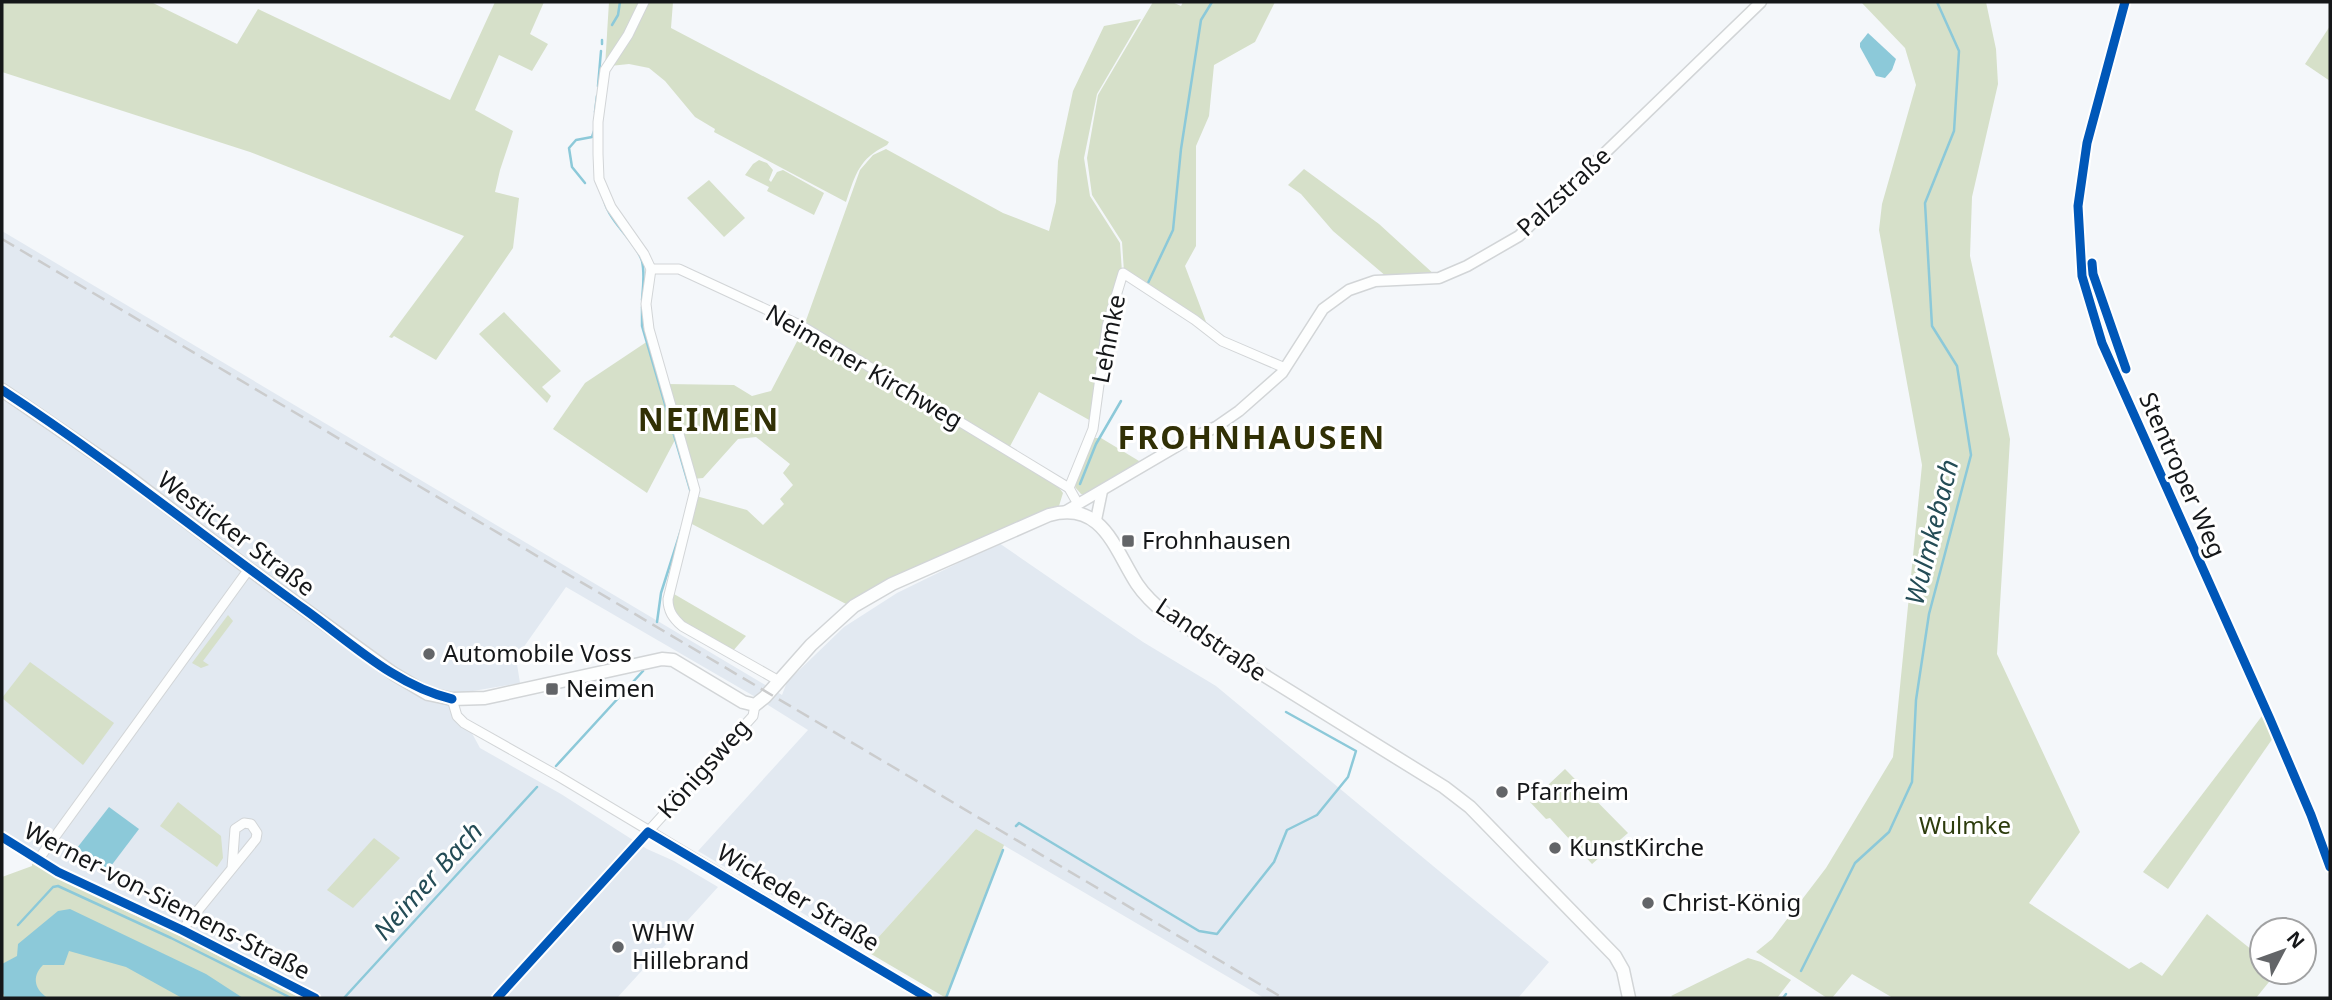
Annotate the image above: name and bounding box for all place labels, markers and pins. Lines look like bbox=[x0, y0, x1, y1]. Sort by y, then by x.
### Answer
place label: Frohnhausen bbox=[1142, 523, 1291, 556]
marker: Frohnhausen bbox=[1120, 533, 1136, 549]
place label: Automobile Voss bbox=[443, 636, 632, 669]
marker: Automobile Voss bbox=[421, 646, 437, 662]
place label: Neimen bbox=[566, 671, 655, 704]
marker: Neimen bbox=[544, 681, 560, 697]
place label: Pfarrheim bbox=[1516, 774, 1629, 807]
marker: Pfarrheim bbox=[1494, 784, 1510, 800]
place label: KunstKirche bbox=[1569, 830, 1704, 863]
marker: KunstKirche bbox=[1547, 840, 1563, 856]
place label: Christ-König bbox=[1662, 885, 1801, 918]
marker: Christ-König bbox=[1640, 895, 1656, 911]
place label: WHW Hillebrand bbox=[632, 915, 749, 976]
marker: WHW Hillebrand bbox=[610, 939, 626, 955]

